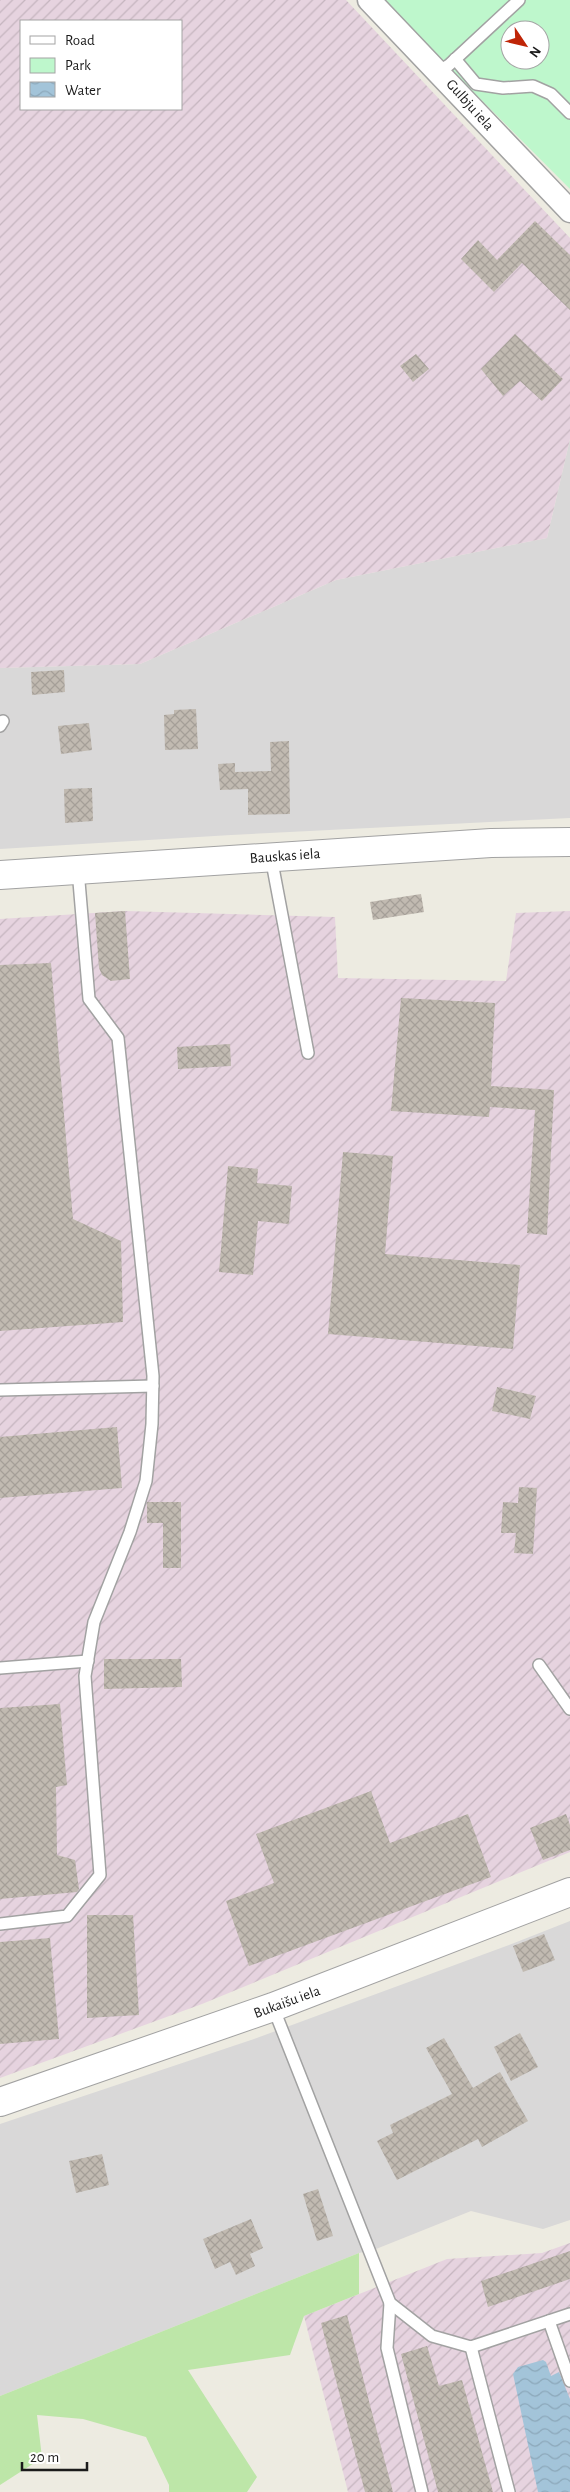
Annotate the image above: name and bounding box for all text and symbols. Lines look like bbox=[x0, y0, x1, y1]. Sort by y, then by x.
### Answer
legend bbox=[20, 20, 182, 110]
north arrow bbox=[500, 20, 550, 70]
text: Road bbox=[65, 33, 95, 48]
text: N bbox=[526, 44, 543, 60]
text: Park bbox=[65, 58, 91, 73]
street label: Gulbju iela bbox=[443, 77, 497, 133]
text: Water bbox=[65, 83, 101, 98]
street label: Bauskas iela bbox=[249, 846, 321, 866]
street label: Bukaišu iela bbox=[252, 1983, 322, 2021]
scale bar bbox=[22, 2440, 88, 2472]
text: 20 m bbox=[30, 2450, 59, 2465]

